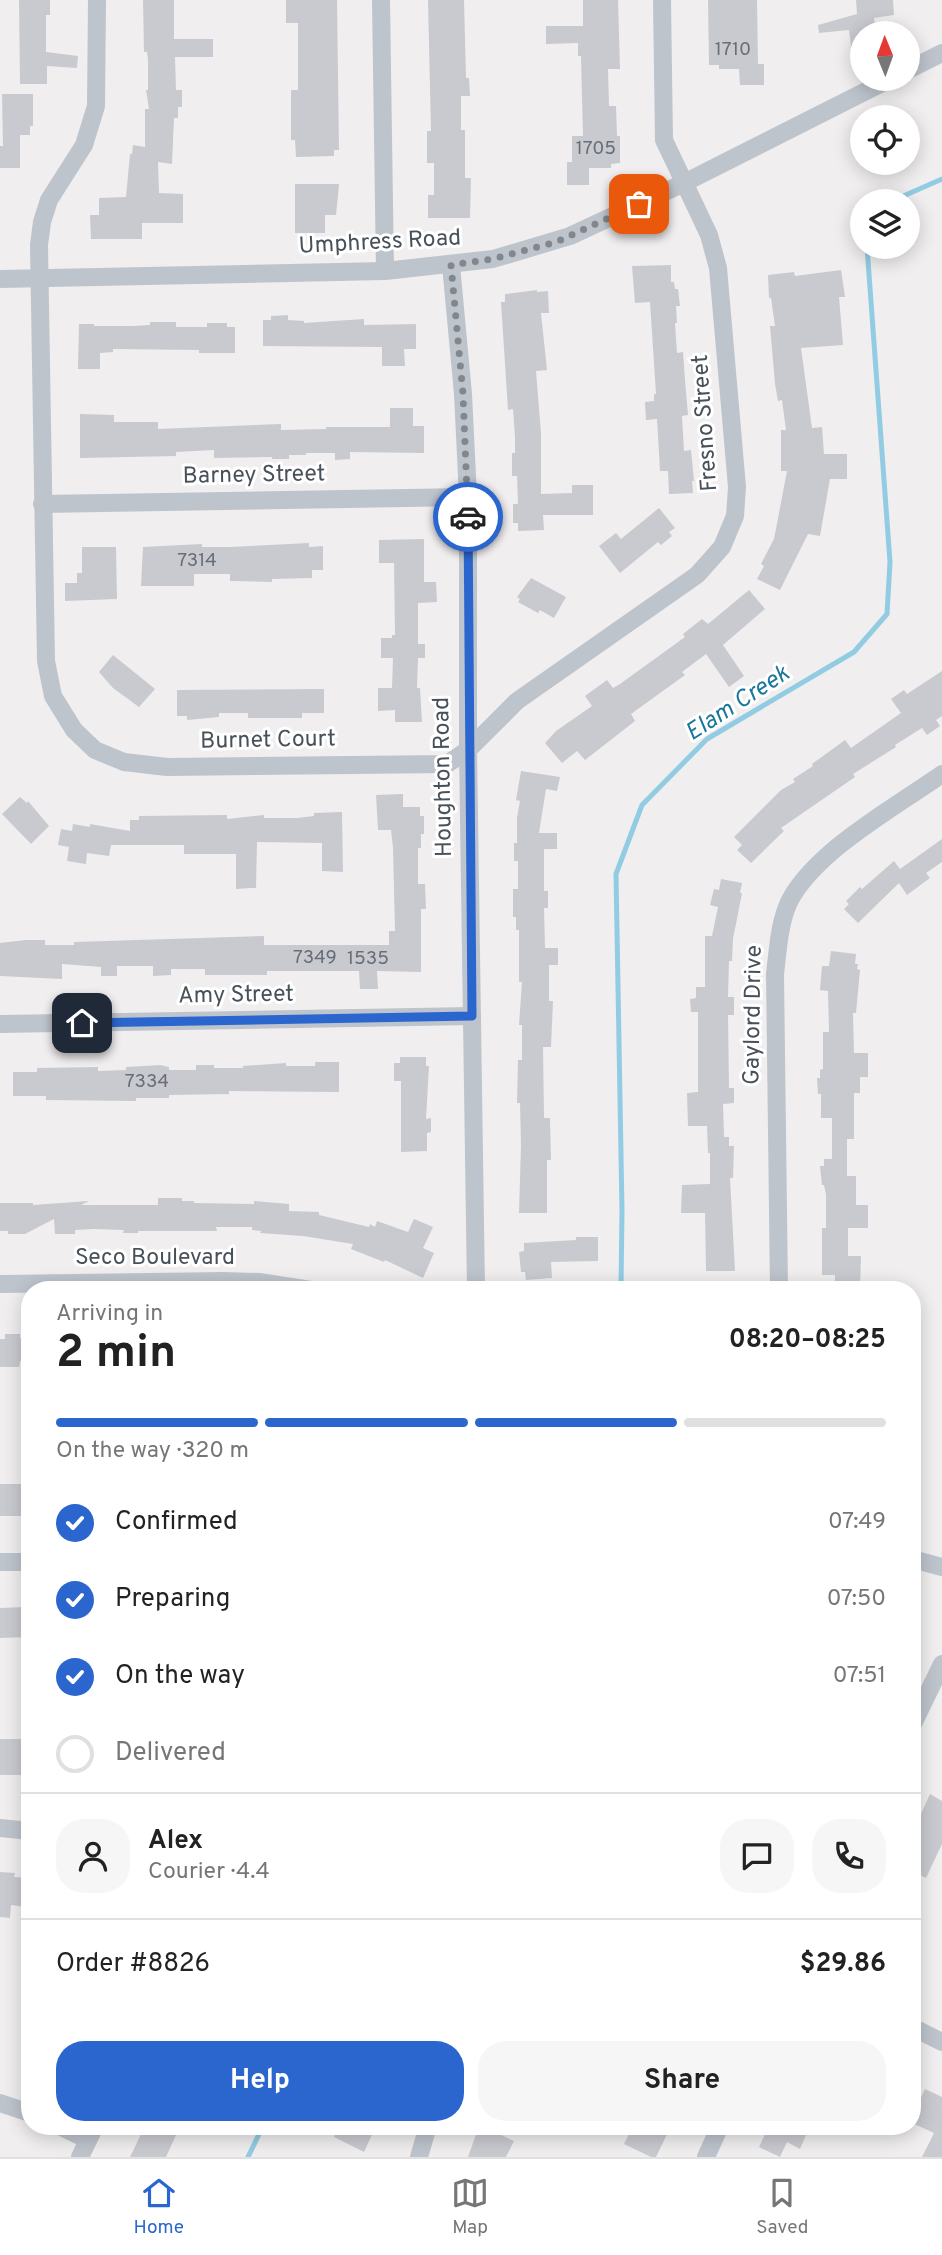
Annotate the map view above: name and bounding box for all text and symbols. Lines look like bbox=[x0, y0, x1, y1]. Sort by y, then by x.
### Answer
north arrow bbox=[850, 21, 920, 91]
map controls bbox=[850, 21, 920, 259]
house number: 1710 bbox=[715, 38, 751, 62]
button: locate bbox=[850, 105, 920, 175]
house number: 1705 bbox=[576, 137, 616, 161]
pin bbox=[609, 174, 669, 234]
icon: bag bbox=[620, 185, 658, 223]
button: layers bbox=[850, 189, 920, 259]
street label: Umphress Road bbox=[298, 224, 462, 262]
street label: Fresno Street bbox=[687, 353, 725, 493]
street label: Barney Street bbox=[182, 460, 326, 492]
courier bbox=[433, 482, 503, 552]
icon: car bbox=[449, 498, 487, 536]
house number: 7314 bbox=[177, 549, 217, 573]
water label: Elam Creek bbox=[680, 659, 796, 749]
street label: Houghton Road bbox=[428, 697, 460, 857]
street label: Burnet Court bbox=[200, 725, 336, 757]
street label: Gaylord Drive bbox=[738, 945, 770, 1085]
house number: 7349 bbox=[293, 946, 337, 970]
house number: 1535 bbox=[347, 947, 389, 971]
street label: Amy Street bbox=[178, 980, 294, 1012]
pin bbox=[52, 993, 112, 1053]
icon: home bbox=[63, 1004, 101, 1042]
house number: 7334 bbox=[125, 1070, 169, 1094]
street label: Seco Boulevard bbox=[75, 1244, 235, 1273]
text: Arriving in bbox=[56, 1300, 163, 1329]
text: 08:20–08:25 bbox=[729, 1324, 886, 1357]
text: 2 min bbox=[56, 1325, 176, 1384]
text: On the way · 320 m bbox=[56, 1437, 249, 1466]
icon: check bbox=[56, 1504, 94, 1542]
text: Confirmed bbox=[115, 1506, 238, 1539]
text: 07:49 bbox=[828, 1508, 886, 1537]
icon: check bbox=[56, 1581, 94, 1619]
text: Preparing bbox=[115, 1583, 230, 1616]
text: 07:50 bbox=[827, 1585, 886, 1614]
icon: check bbox=[56, 1658, 94, 1696]
text: On the way bbox=[115, 1660, 245, 1693]
text: 07:51 bbox=[833, 1662, 886, 1691]
text: Delivered bbox=[115, 1737, 226, 1770]
button: person bbox=[56, 1819, 130, 1893]
button: chat bbox=[720, 1819, 794, 1893]
button: phone bbox=[812, 1819, 886, 1893]
text: Alex bbox=[148, 1825, 203, 1858]
text: Courier · 4.4 bbox=[148, 1858, 270, 1887]
text: Order #8826 bbox=[56, 1948, 210, 1981]
text: $29.86 bbox=[800, 1948, 886, 1981]
button: Help bbox=[56, 2041, 464, 2121]
button: Share bbox=[478, 2041, 886, 2121]
tab: Home bbox=[134, 2174, 184, 2240]
tab: Map bbox=[451, 2174, 489, 2240]
tab: Saved bbox=[756, 2174, 808, 2240]

